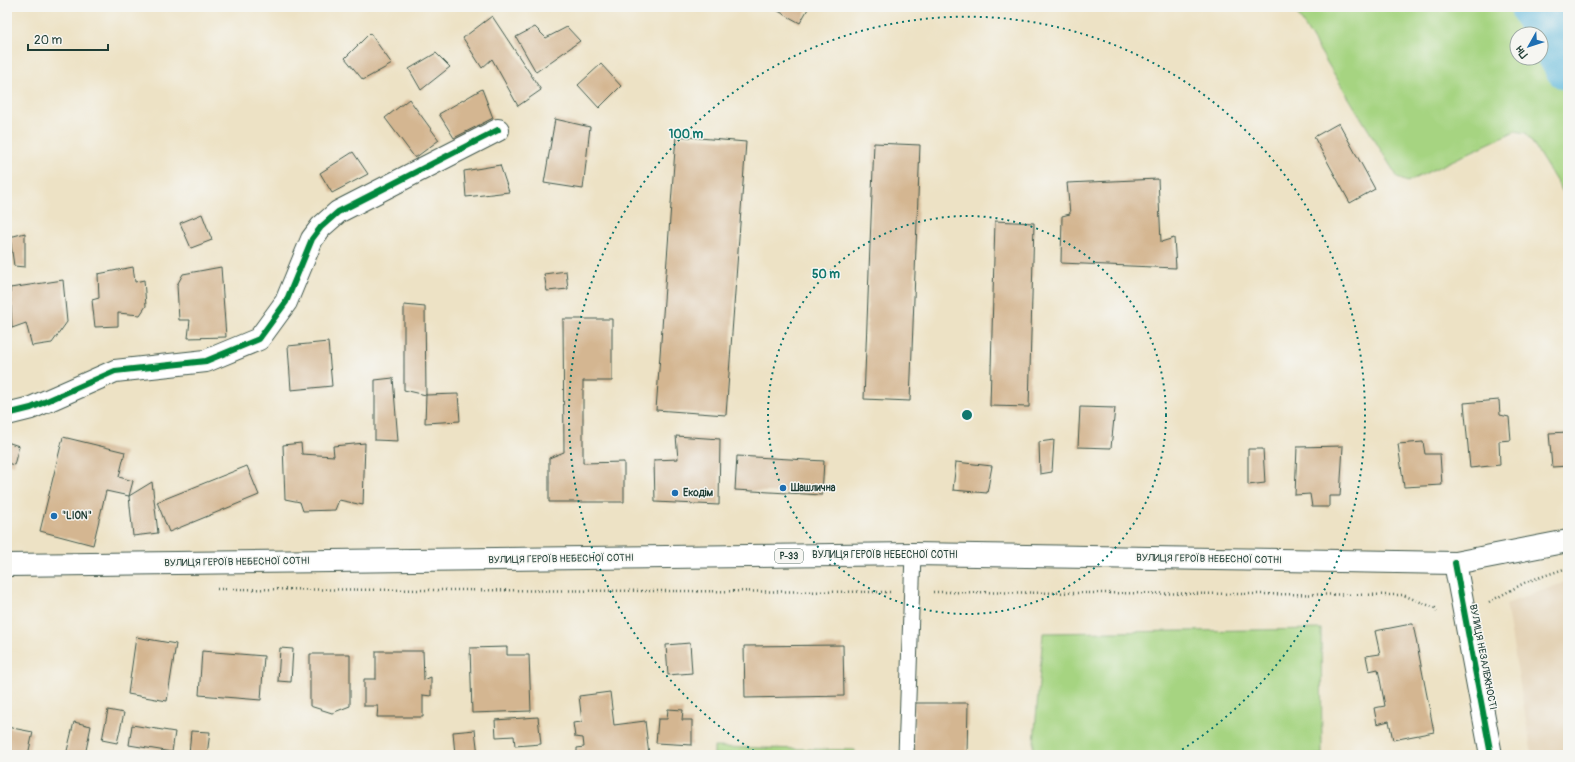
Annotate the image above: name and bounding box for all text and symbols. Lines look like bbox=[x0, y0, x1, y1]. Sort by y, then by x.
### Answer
scale bar bbox=[28, 26, 108, 52]
north arrow bbox=[1509, 26, 1549, 66]
text: 20 m bbox=[34, 33, 63, 48]
text: Пн bbox=[1512, 43, 1530, 61]
text: 100 m bbox=[669, 127, 704, 142]
text: 50 m bbox=[812, 267, 840, 282]
centre of rings bbox=[960, 408, 974, 422]
place label: Шашлична bbox=[790, 482, 836, 494]
marker: Шашлична bbox=[778, 483, 788, 493]
place label: Екодім bbox=[683, 487, 714, 499]
marker: Екодім bbox=[670, 488, 680, 498]
place label: "LION" bbox=[62, 510, 92, 522]
marker: "LION" bbox=[49, 511, 59, 521]
road number: Р-33 bbox=[775, 549, 803, 563]
street label: ВУЛИЦЯ ГЕРОЇВ НЕБЕСНОЇ СОТНІ bbox=[812, 549, 958, 561]
street label: ВУЛИЦЯ ГЕРОЇВ НЕБЕСНОЇ СОТНІ bbox=[488, 552, 634, 566]
street label: ВУЛИЦЯ ГЕРОЇВ НЕБЕСНОЇ СОТНІ bbox=[1136, 552, 1282, 566]
street label: ВУЛИЦЯ ГЕРОЇВ НЕБЕСНОЇ СОТНІ bbox=[164, 555, 310, 569]
street label: ВУЛИЦЯ НЕЗАЛЕЖНОСТІ bbox=[1467, 603, 1499, 711]

